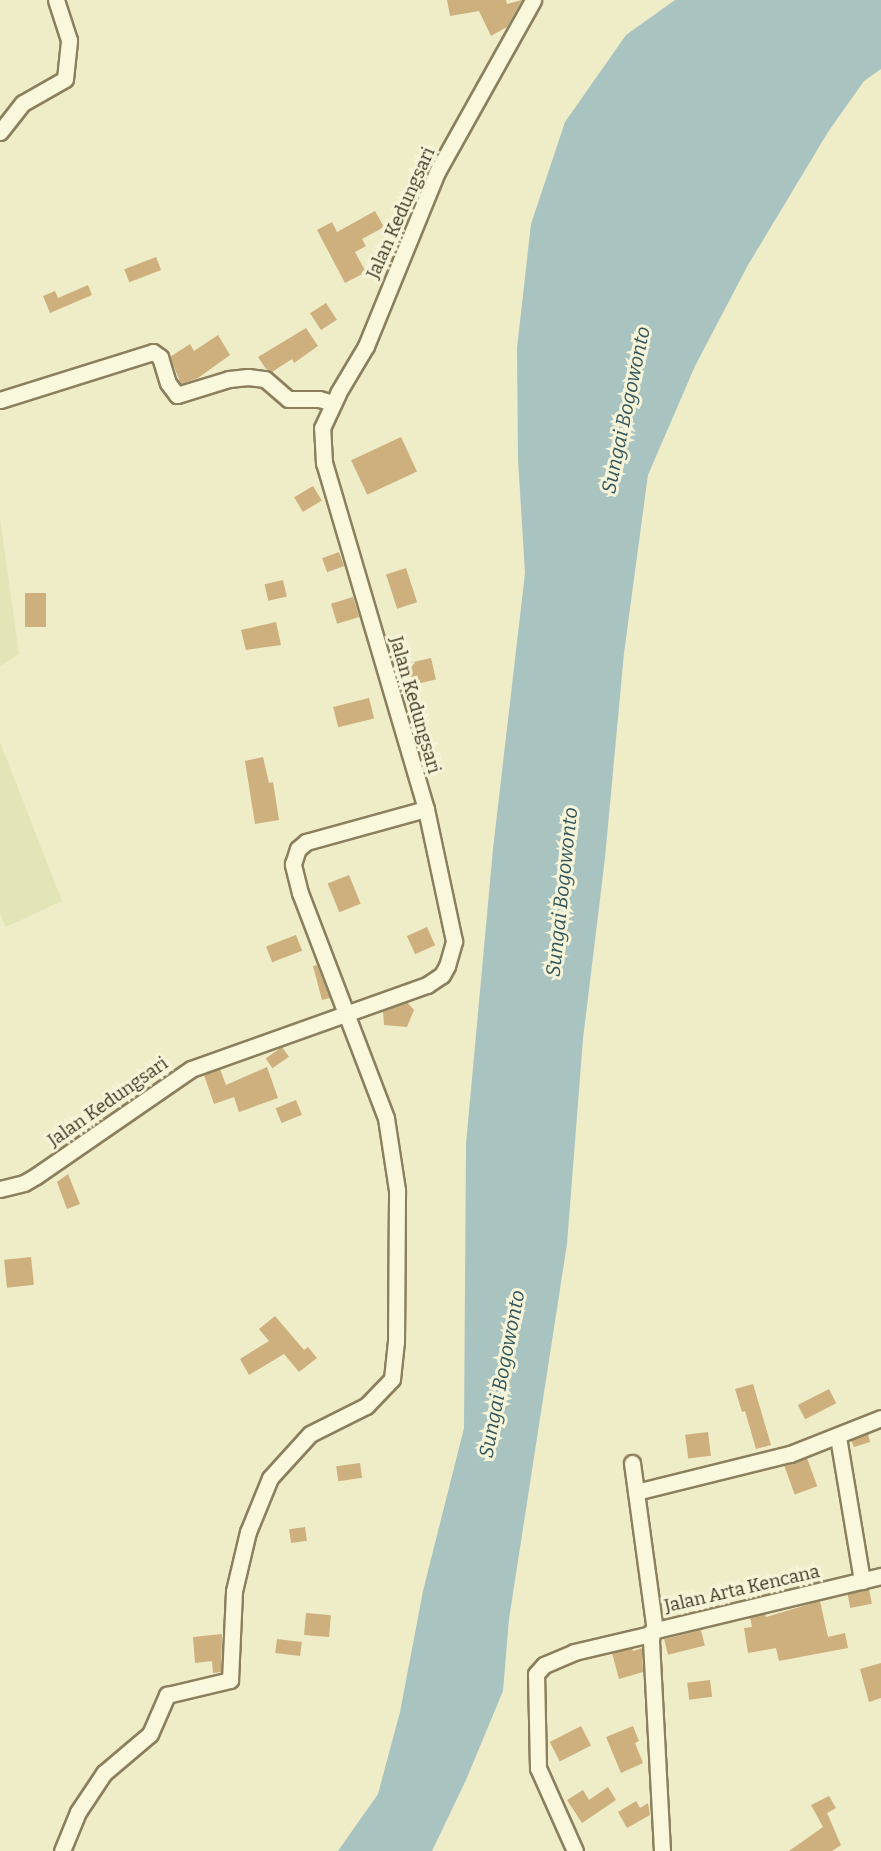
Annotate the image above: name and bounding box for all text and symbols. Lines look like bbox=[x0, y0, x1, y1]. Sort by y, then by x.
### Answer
street label: Jalan Kedungsari bbox=[362, 144, 440, 282]
water label: Sungai Bogowonto bbox=[597, 324, 655, 496]
street label: Jalan Kedungsari bbox=[385, 634, 445, 776]
water label: Sungai Bogowonto bbox=[541, 806, 583, 978]
street label: Jalan Kedungsari bbox=[44, 1053, 172, 1151]
water label: Sungai Bogowonto bbox=[474, 1288, 530, 1460]
street label: Jalan Arta Kencana bbox=[662, 1561, 822, 1617]

